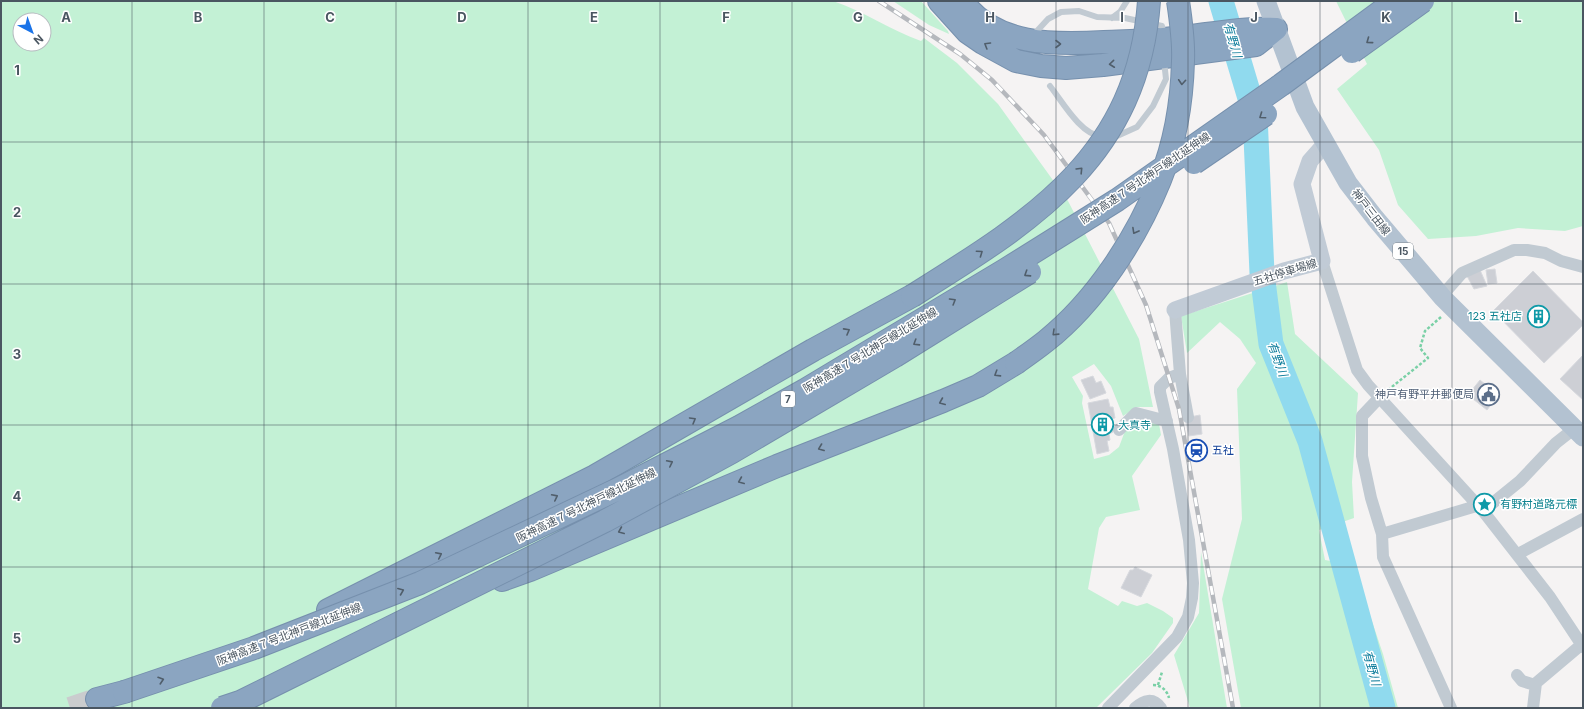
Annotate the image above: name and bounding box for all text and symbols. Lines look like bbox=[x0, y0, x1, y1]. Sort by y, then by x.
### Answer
text: A bbox=[61, 9, 71, 25]
text: B bbox=[194, 9, 203, 25]
text: C bbox=[325, 9, 335, 25]
text: D bbox=[457, 9, 467, 25]
text: E bbox=[590, 9, 598, 25]
text: F bbox=[722, 9, 730, 25]
text: G bbox=[853, 9, 863, 25]
text: H bbox=[985, 9, 995, 25]
text: I bbox=[1120, 9, 1124, 25]
text: J bbox=[1250, 9, 1258, 25]
text: K bbox=[1381, 9, 1391, 25]
text: L bbox=[1514, 9, 1522, 25]
north arrow bbox=[12, 12, 52, 52]
water label: 有野川 bbox=[1221, 21, 1246, 61]
text: N bbox=[31, 32, 46, 48]
one-way arrow bbox=[1366, 36, 1373, 43]
one-way arrow bbox=[1055, 40, 1061, 48]
one-way arrow bbox=[984, 43, 991, 50]
one-way arrow bbox=[1109, 59, 1115, 68]
text: 1 bbox=[14, 62, 20, 78]
one-way arrow bbox=[1177, 79, 1186, 85]
one-way arrow bbox=[1260, 111, 1267, 118]
street label: 阪神高速７号北神戸線北延伸線 bbox=[1077, 129, 1213, 227]
one-way arrow bbox=[1075, 167, 1083, 175]
street label: 神戸三田線 bbox=[1349, 186, 1393, 238]
text: 2 bbox=[13, 204, 21, 220]
one-way arrow bbox=[1132, 227, 1139, 234]
road number: 15 bbox=[1393, 243, 1413, 259]
one-way arrow bbox=[976, 251, 983, 258]
street label: 五社停車場線 bbox=[1251, 256, 1319, 288]
one-way arrow bbox=[1024, 269, 1031, 276]
one-way arrow bbox=[949, 298, 956, 305]
building icon: 123 五社店 bbox=[1525, 303, 1551, 329]
street label: 阪神高速７号北神戸線北延伸線 bbox=[800, 304, 940, 396]
place label: 123 五社店 bbox=[1468, 309, 1522, 323]
one-way arrow bbox=[1052, 328, 1060, 336]
one-way arrow bbox=[843, 329, 851, 336]
one-way arrow bbox=[913, 338, 920, 345]
water label: 有野川 bbox=[1265, 340, 1292, 380]
text: 3 bbox=[13, 346, 21, 362]
one-way arrow bbox=[994, 370, 1001, 377]
public building icon: 神戸有野平井郵便局 bbox=[1476, 381, 1502, 407]
place label: 神戸有野平井郵便局 bbox=[1375, 387, 1474, 401]
road number: 7 bbox=[781, 391, 795, 407]
one-way arrow bbox=[939, 397, 946, 405]
building icon: 大真寺 bbox=[1089, 412, 1115, 438]
one-way arrow bbox=[689, 417, 696, 424]
place label: 大真寺 bbox=[1118, 418, 1151, 432]
station icon: 五社 bbox=[1183, 437, 1209, 463]
place label: 五社 bbox=[1212, 443, 1234, 457]
one-way arrow bbox=[818, 444, 825, 452]
one-way arrow bbox=[666, 460, 674, 468]
street label: 阪神高速７号北神戸線北延伸線 bbox=[514, 465, 658, 545]
one-way arrow bbox=[737, 476, 744, 484]
text: 4 bbox=[13, 488, 22, 504]
place icon: 有野村道路元標 bbox=[1471, 491, 1497, 517]
one-way arrow bbox=[551, 494, 558, 502]
place label: 有野村道路元標 bbox=[1500, 497, 1577, 511]
one-way arrow bbox=[617, 527, 624, 535]
one-way arrow bbox=[434, 552, 442, 560]
one-way arrow bbox=[398, 587, 405, 595]
street label: 阪神高速７号北神戸線北延伸線 bbox=[215, 600, 363, 668]
text: 5 bbox=[13, 630, 21, 646]
water label: 有野川 bbox=[1360, 649, 1384, 689]
one-way arrow bbox=[157, 676, 164, 684]

